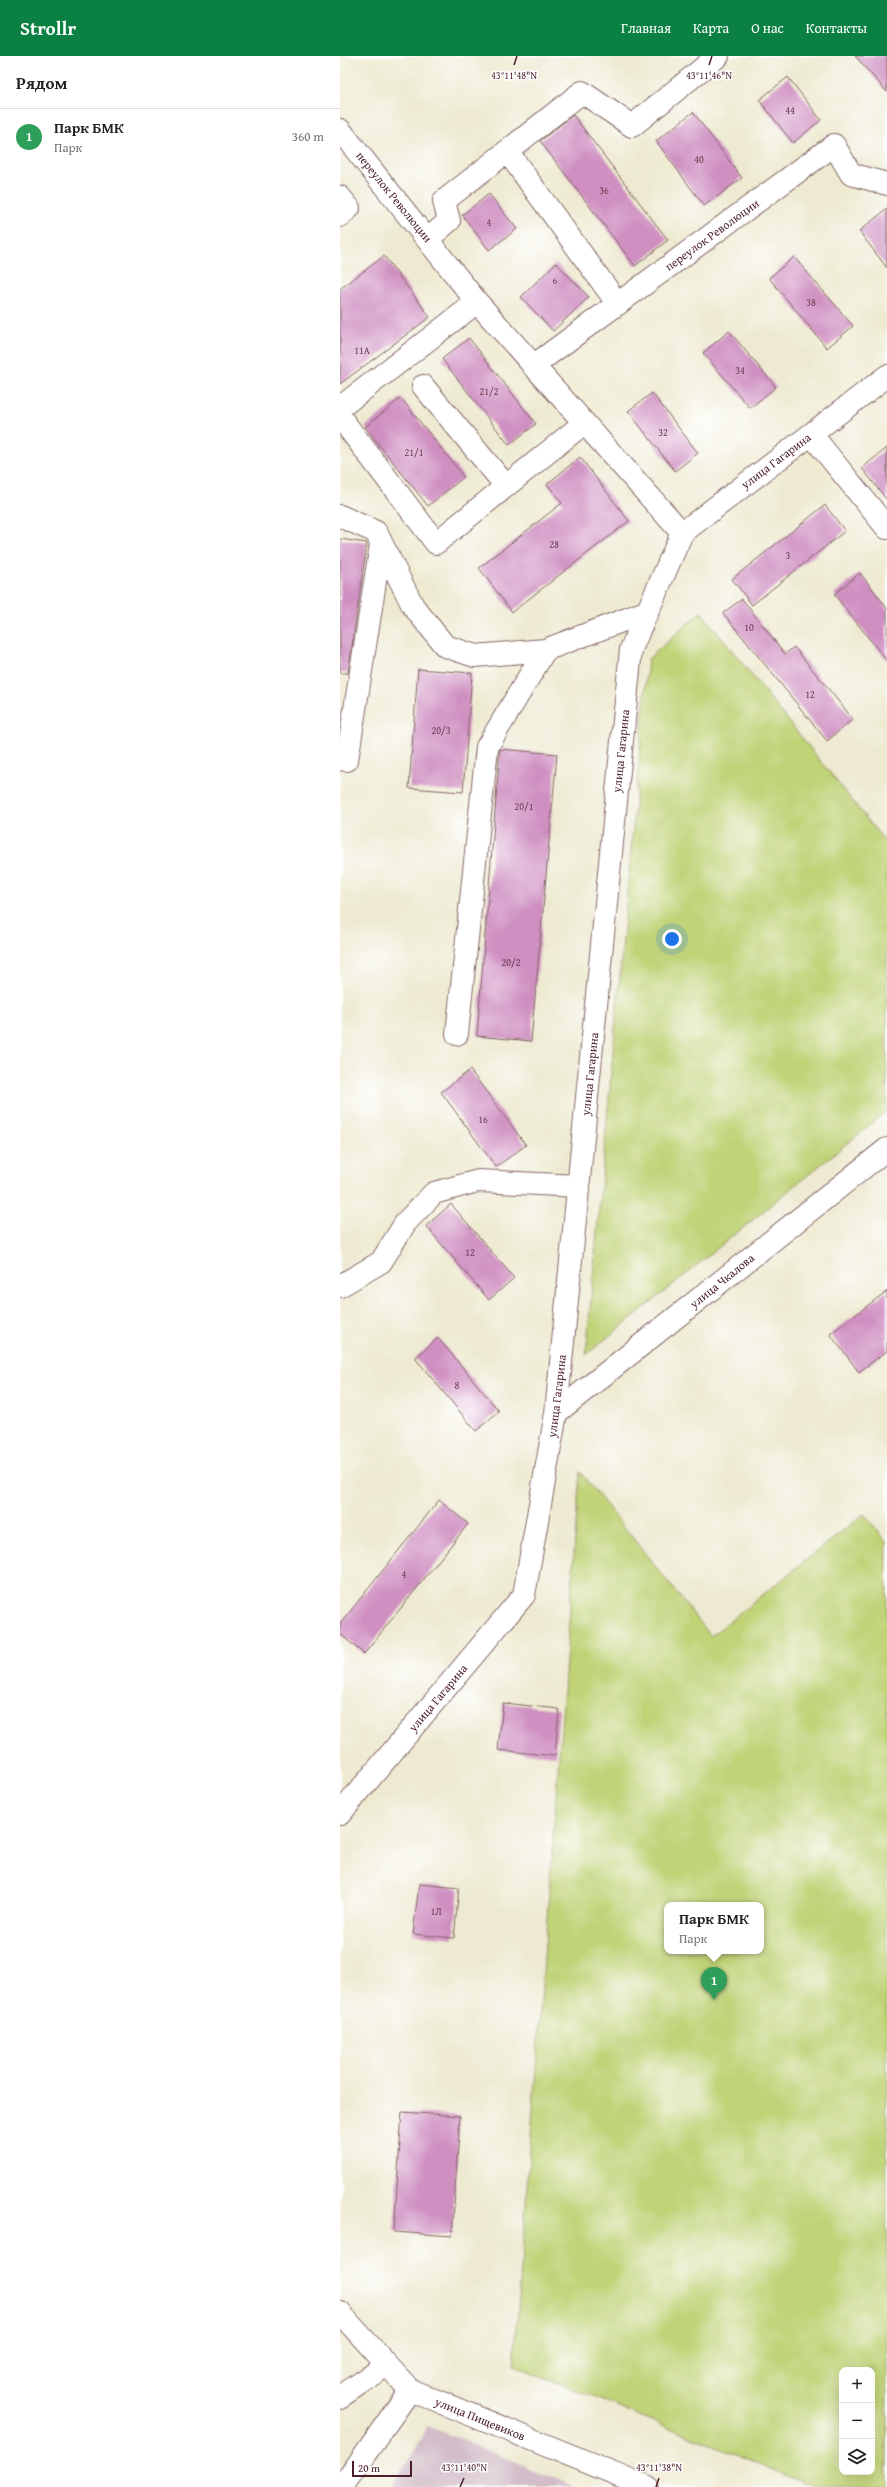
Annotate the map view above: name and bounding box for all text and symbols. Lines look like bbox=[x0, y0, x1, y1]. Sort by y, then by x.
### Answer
text: Strollr bbox=[20, 14, 76, 42]
text: Главная bbox=[621, 18, 671, 38]
text: Карта bbox=[693, 18, 729, 38]
text: О нас bbox=[751, 18, 784, 38]
text: Контакты bbox=[806, 18, 867, 38]
text: 43°11'48"N bbox=[491, 68, 537, 83]
text: 43°11'46"N bbox=[686, 68, 732, 83]
text: Рядом bbox=[16, 70, 67, 95]
house number: 44 bbox=[785, 103, 795, 118]
text: Парк БМК bbox=[54, 117, 124, 138]
text: 1 bbox=[26, 127, 32, 146]
text: 360 m bbox=[292, 127, 324, 146]
text: Парк bbox=[54, 138, 82, 157]
street label: переулок Революции bbox=[352, 148, 436, 246]
house number: 40 bbox=[694, 152, 704, 167]
house number: 36 bbox=[599, 183, 609, 198]
street label: переулок Революции bbox=[661, 195, 762, 275]
house number: 4 bbox=[487, 215, 492, 230]
house number: 6 bbox=[553, 273, 558, 288]
house number: 38 bbox=[806, 295, 816, 310]
house number: 11А bbox=[354, 343, 370, 358]
house number: 34 bbox=[735, 363, 745, 378]
house number: 21/2 bbox=[479, 384, 499, 399]
house number: 32 bbox=[658, 425, 668, 440]
street label: улица Гагарина bbox=[736, 428, 814, 493]
house number: 21/1 bbox=[404, 445, 424, 460]
house number: 28 bbox=[549, 537, 559, 552]
house number: 3 bbox=[786, 548, 791, 563]
house number: 10 bbox=[744, 620, 754, 635]
house number: 12 bbox=[805, 687, 815, 702]
street label: улица Гагарина bbox=[608, 708, 633, 794]
house number: 20/3 bbox=[431, 723, 451, 738]
house number: 20/1 bbox=[514, 799, 534, 814]
your location bbox=[662, 929, 682, 949]
house number: 20/2 bbox=[501, 955, 521, 970]
street label: улица Гагарина bbox=[577, 1031, 602, 1117]
house number: 16 bbox=[478, 1112, 488, 1127]
house number: 12 bbox=[465, 1245, 475, 1260]
street label: улица Чкалова bbox=[685, 1249, 758, 1313]
street label: улица Гагарина bbox=[543, 1353, 570, 1439]
house number: 8 bbox=[455, 1378, 460, 1393]
house number: 4 bbox=[402, 1567, 407, 1582]
street label: улица Гагарина bbox=[404, 1660, 471, 1736]
popup bbox=[664, 1902, 764, 1954]
house number: 1Л bbox=[430, 1904, 442, 1919]
text: Парк БМК bbox=[679, 1908, 749, 1929]
text: Парк bbox=[679, 1929, 707, 1948]
pin: 1 bbox=[701, 1967, 727, 2000]
map controls bbox=[839, 2367, 875, 2475]
button: + bbox=[839, 2367, 875, 2403]
street label: улица Пищевиков bbox=[432, 2392, 528, 2444]
button: − bbox=[839, 2403, 875, 2439]
button: layers bbox=[839, 2439, 875, 2475]
scale bar bbox=[352, 2459, 412, 2478]
text: 20 m bbox=[358, 2460, 380, 2476]
text: 43°11'40"N bbox=[441, 2460, 487, 2475]
text: 43°11'38"N bbox=[636, 2460, 682, 2475]

